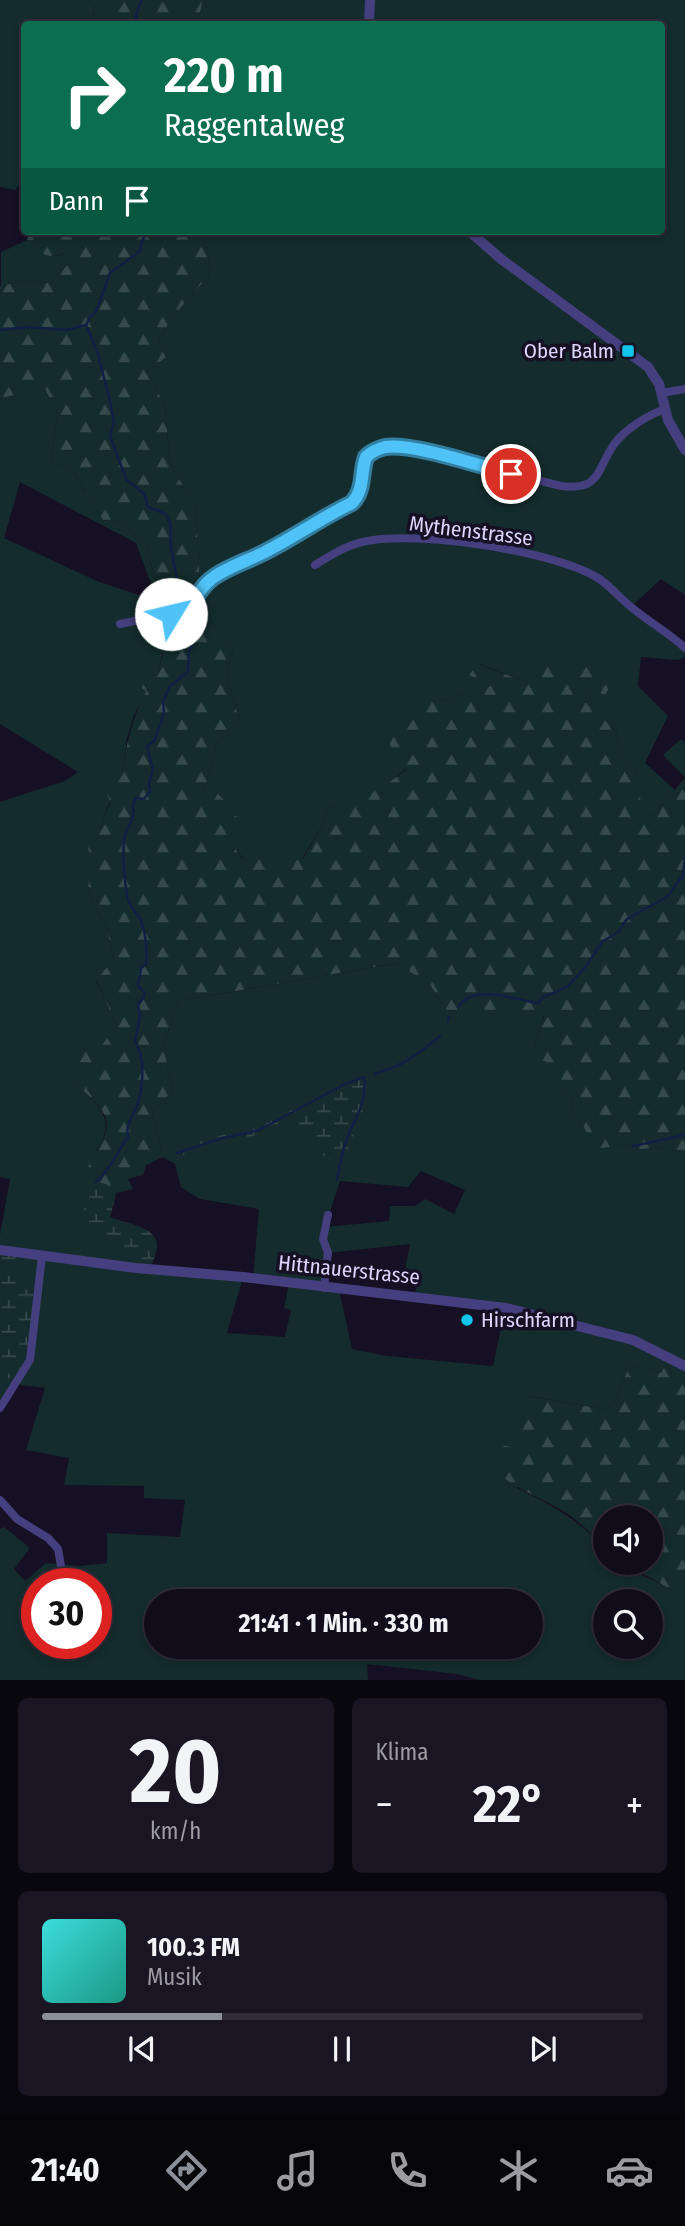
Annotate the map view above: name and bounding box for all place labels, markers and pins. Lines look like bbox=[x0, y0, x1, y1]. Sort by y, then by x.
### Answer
place label: Ober Balm bbox=[524, 338, 614, 364]
marker: Ober Balm bbox=[620, 343, 636, 359]
pin bbox=[481, 444, 541, 504]
place label: Hirschfarm bbox=[481, 1307, 575, 1333]
marker: Hirschfarm bbox=[459, 1312, 475, 1328]

